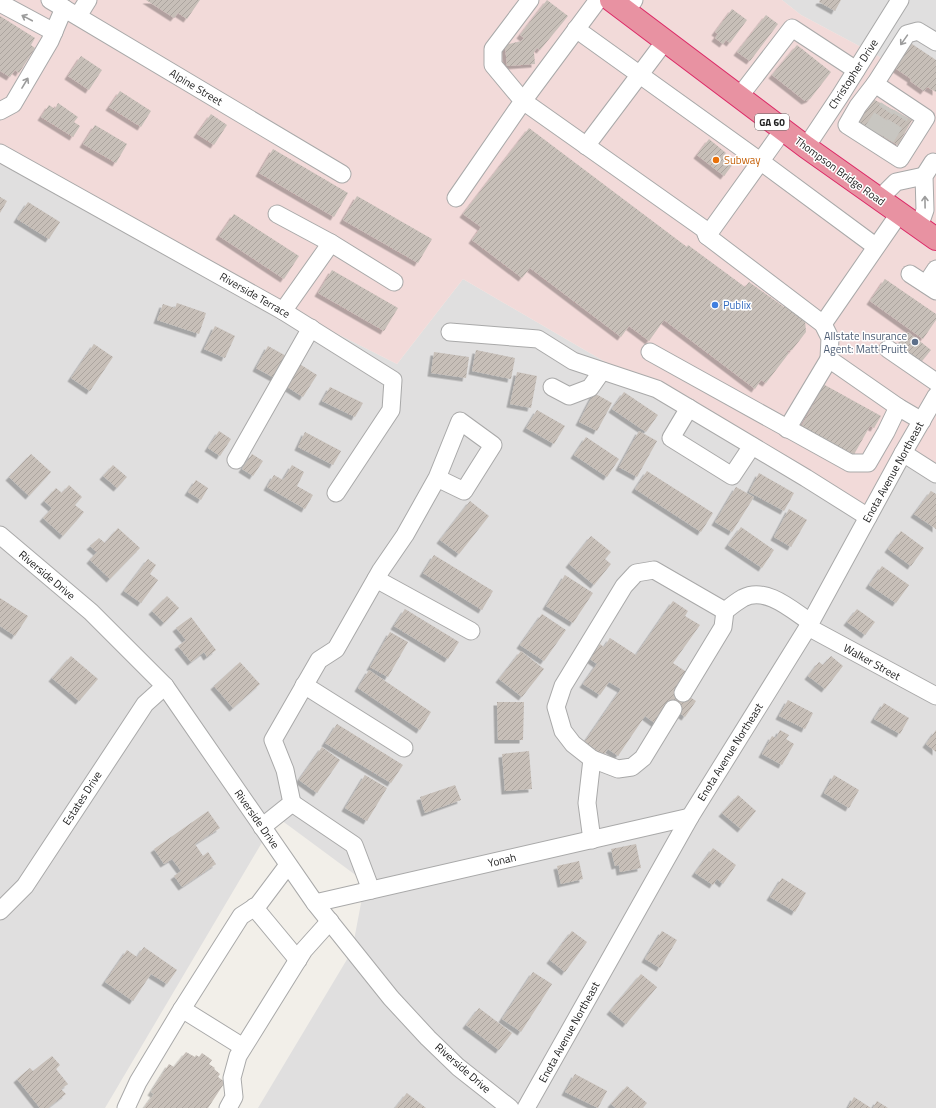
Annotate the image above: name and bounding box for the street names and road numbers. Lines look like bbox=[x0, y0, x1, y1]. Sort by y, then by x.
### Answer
street label: Christopher Drive bbox=[824, 36, 882, 112]
street label: Alpine Street bbox=[166, 65, 226, 109]
road number: GA 60 bbox=[755, 114, 789, 130]
street label: Thompson Bridge Road bbox=[792, 133, 889, 209]
street label: Riverside Terrace bbox=[217, 268, 294, 322]
street label: Enota Avenue Northeast bbox=[859, 419, 927, 525]
street label: Riverside Drive bbox=[15, 547, 79, 604]
street label: Walker Street bbox=[841, 640, 904, 684]
street label: Enota Avenue Northeast bbox=[693, 700, 767, 804]
street label: Estates Drive bbox=[59, 767, 106, 828]
street label: Riverside Drive bbox=[231, 786, 284, 852]
street label: Yonah bbox=[486, 849, 518, 871]
street label: Enota Avenue Northeast bbox=[535, 979, 603, 1085]
street label: Riverside Drive bbox=[432, 1039, 495, 1097]

